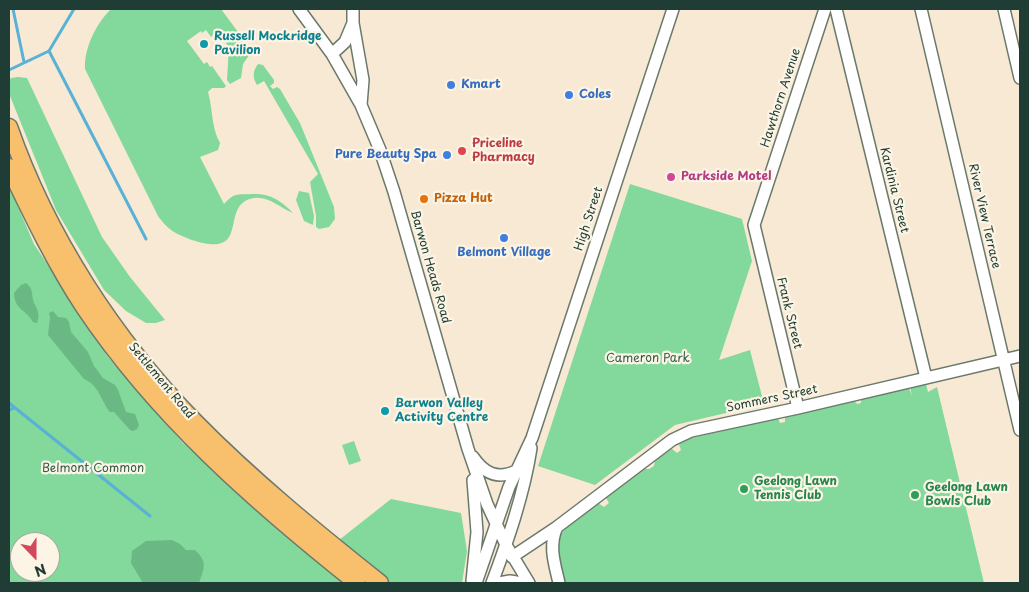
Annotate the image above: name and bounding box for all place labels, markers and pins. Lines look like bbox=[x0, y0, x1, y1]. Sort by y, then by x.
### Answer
place label: Russell Mockridge Pavilion bbox=[214, 30, 321, 58]
marker: Russell Mockridge Pavilion bbox=[198, 38, 210, 50]
place label: Kmart bbox=[461, 78, 501, 92]
marker: Kmart bbox=[445, 79, 457, 91]
place label: Coles bbox=[579, 88, 611, 102]
marker: Coles bbox=[563, 89, 575, 101]
place label: Priceline Pharmacy bbox=[472, 137, 535, 165]
marker: Priceline Pharmacy bbox=[456, 145, 468, 157]
place label: Pure Beauty Spa bbox=[335, 148, 437, 162]
marker: Pure Beauty Spa bbox=[441, 149, 453, 161]
place label: Parkside Motel bbox=[681, 170, 771, 184]
marker: Parkside Motel bbox=[665, 171, 677, 183]
place label: Pizza Hut bbox=[434, 192, 493, 206]
marker: Pizza Hut bbox=[418, 193, 430, 205]
marker: Belmont Village bbox=[498, 232, 510, 244]
place label: Belmont Village bbox=[457, 246, 551, 260]
place label: Barwon Valley Activity Centre bbox=[395, 397, 488, 425]
marker: Barwon Valley Activity Centre bbox=[379, 405, 391, 417]
place label: Geelong Lawn Tennis Club bbox=[754, 475, 837, 503]
place label: Geelong Lawn Bowls Club bbox=[925, 481, 1008, 509]
marker: Geelong Lawn Tennis Club bbox=[738, 483, 750, 495]
marker: Geelong Lawn Bowls Club bbox=[909, 489, 921, 501]

